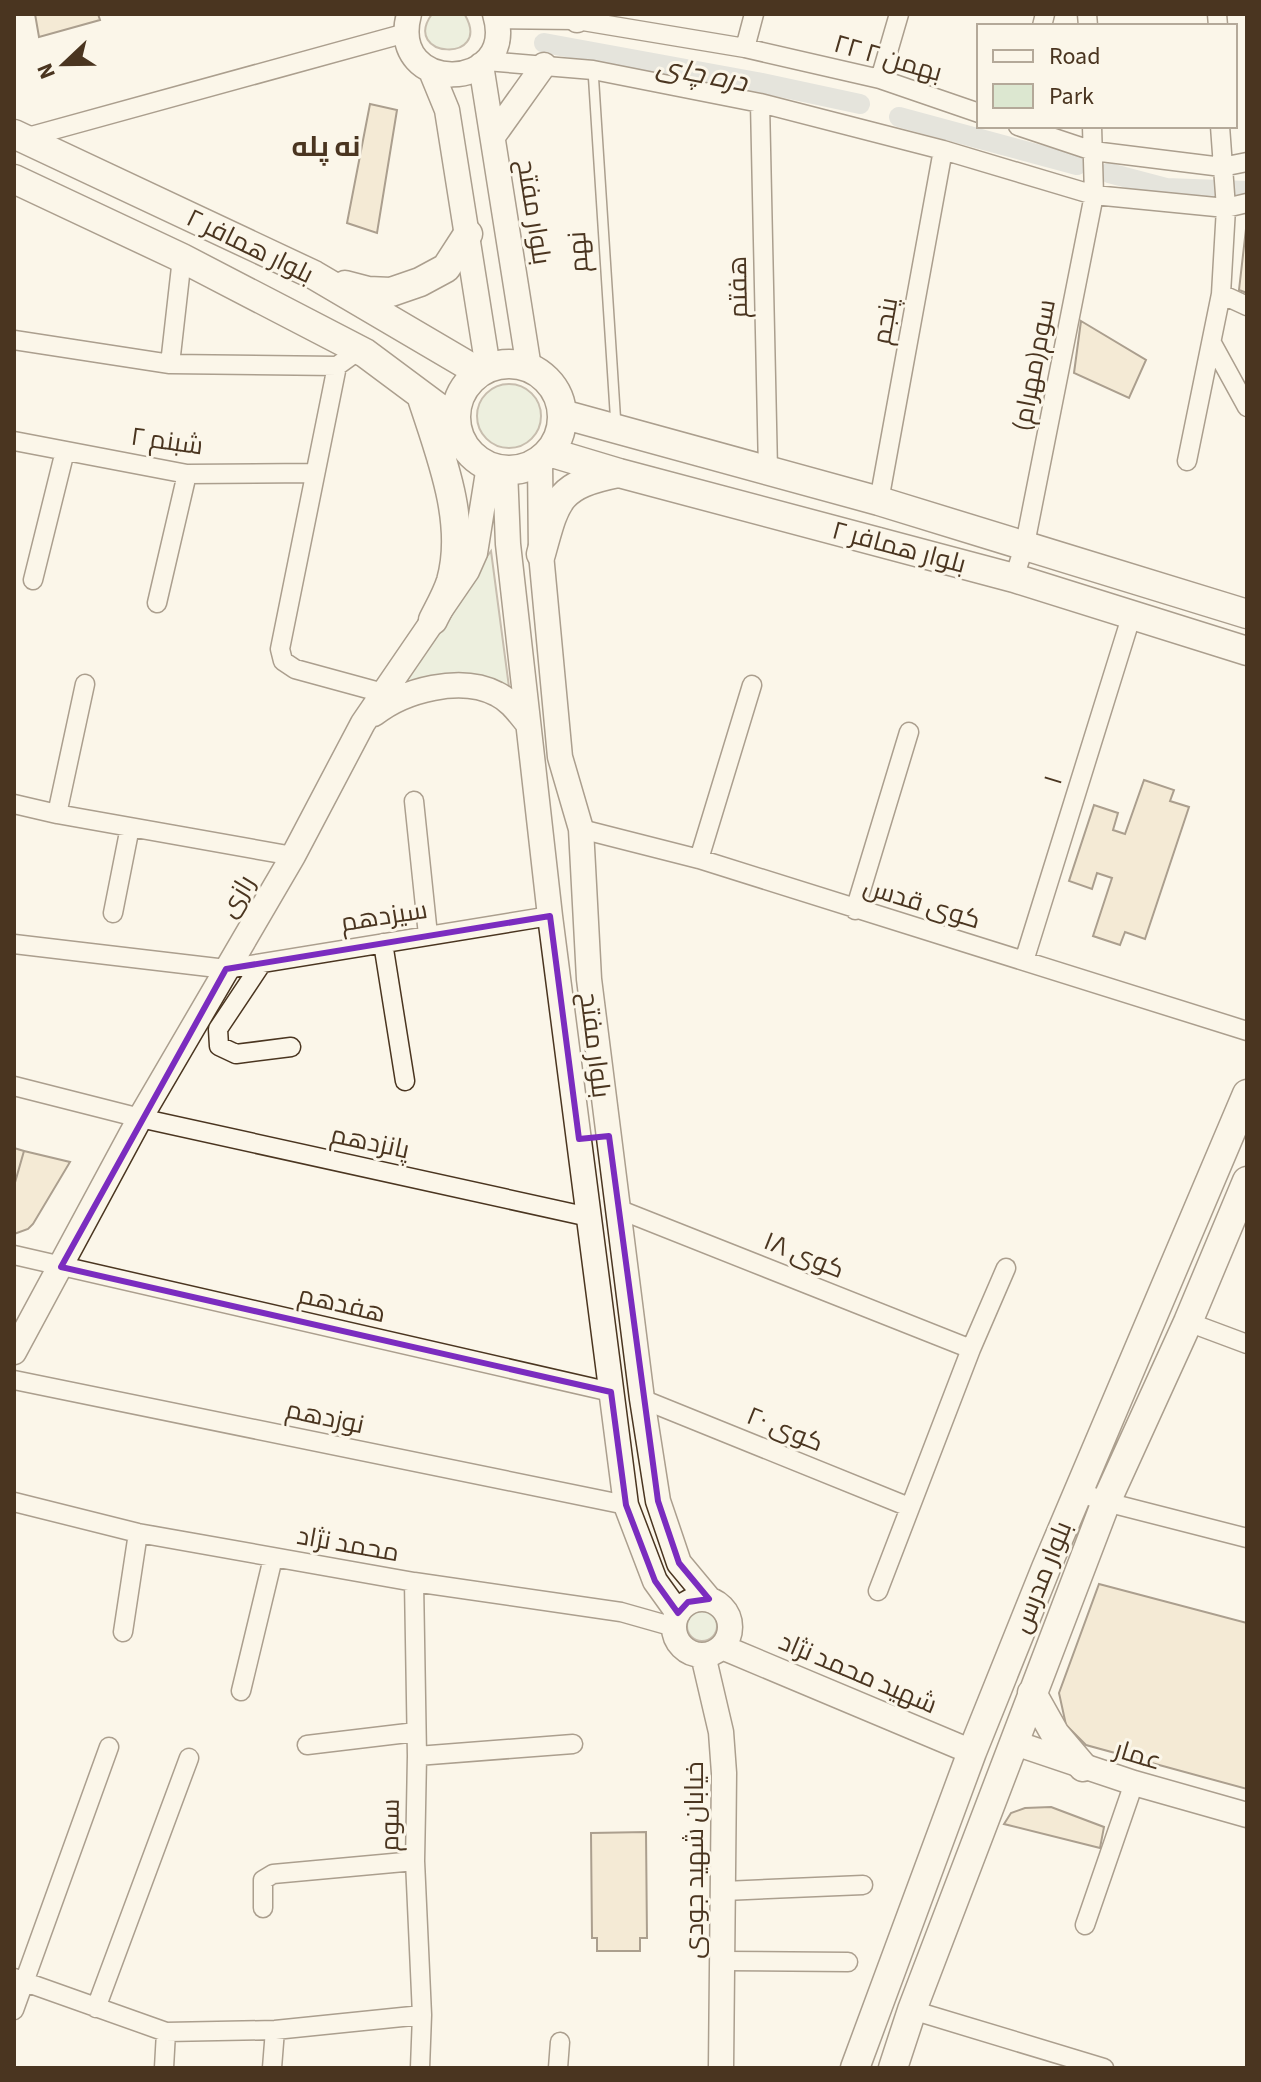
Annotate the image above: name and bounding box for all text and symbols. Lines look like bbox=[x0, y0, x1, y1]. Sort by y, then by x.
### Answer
north arrow bbox=[24, 24, 104, 104]
legend bbox=[977, 24, 1237, 128]
street label: ۲۲ بهمن ۲ bbox=[829, 25, 947, 91]
text: Road bbox=[1049, 39, 1101, 74]
water label: دره چای bbox=[653, 46, 752, 103]
text: N bbox=[29, 58, 64, 84]
text: Park bbox=[1049, 79, 1094, 114]
district label: نه پله bbox=[291, 127, 361, 167]
street label: بلوار مفتح bbox=[507, 157, 561, 267]
street label: بلوار همافر ۲ bbox=[180, 199, 320, 293]
street label: نهم bbox=[558, 230, 598, 274]
street label: هفتم bbox=[719, 256, 757, 318]
street label: پنجم bbox=[863, 294, 907, 348]
street label: سوم(مهرام) bbox=[1003, 296, 1065, 434]
street label: شبنم ۲ bbox=[128, 418, 206, 464]
street label: بلوار همافر ۲ bbox=[828, 511, 970, 583]
street label: ۱ bbox=[1034, 771, 1072, 789]
street label: رازی bbox=[210, 868, 264, 924]
street label: کوی قدس bbox=[859, 868, 985, 938]
street label: سیزدهم bbox=[338, 891, 430, 941]
street label: بلوار مفتح bbox=[570, 990, 620, 1100]
street label: پانزدهم bbox=[327, 1116, 413, 1168]
street label: کوی ۱۸ bbox=[758, 1222, 850, 1288]
street label: هفدهم bbox=[294, 1276, 390, 1332]
street label: نوزدهم bbox=[282, 1391, 368, 1443]
street label: کوی ۲۰ bbox=[741, 1397, 829, 1461]
street label: بلوار مدرس bbox=[1003, 1515, 1081, 1639]
street label: محمد نژاد bbox=[294, 1517, 402, 1571]
street label: شهید محمد نژاد bbox=[773, 1623, 943, 1723]
street label: عمار bbox=[1108, 1730, 1166, 1780]
street label: خیابان شهید جودی bbox=[676, 1761, 713, 1959]
street label: سوم bbox=[371, 1798, 409, 1852]

